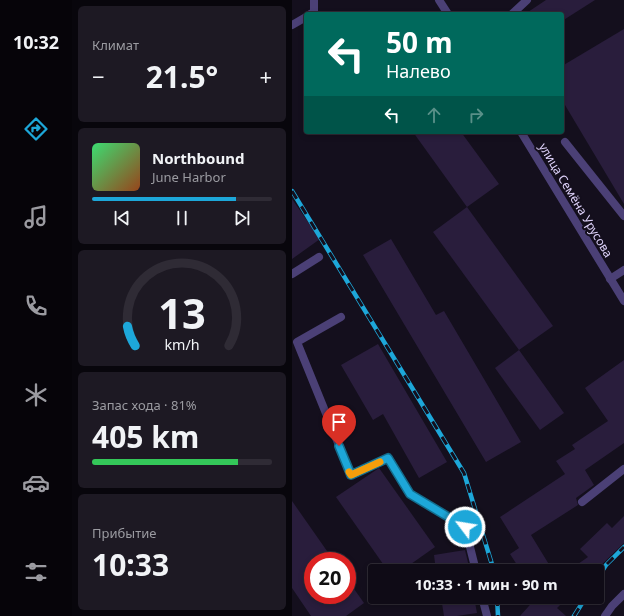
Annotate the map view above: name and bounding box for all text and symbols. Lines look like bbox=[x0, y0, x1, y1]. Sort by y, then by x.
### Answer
text: 50 m bbox=[386, 23, 453, 61]
icon: left bbox=[320, 28, 372, 80]
text: 10:32 bbox=[13, 30, 59, 54]
text: Климат bbox=[92, 36, 139, 54]
text: 21.5° bbox=[146, 56, 218, 97]
text: Налево bbox=[386, 59, 451, 83]
text: − bbox=[92, 61, 105, 91]
text: + bbox=[259, 61, 272, 91]
icon: left bbox=[381, 104, 403, 126]
icon: ahead bbox=[423, 104, 445, 126]
icon: right bbox=[465, 104, 487, 126]
icon: directions bbox=[22, 115, 50, 143]
street label: улица Семёна Урусова bbox=[535, 140, 617, 260]
text: Northbound bbox=[152, 148, 244, 168]
text: June Harbor bbox=[152, 168, 226, 186]
icon: music bbox=[22, 203, 50, 231]
icon: previous bbox=[111, 207, 133, 229]
icon: pause bbox=[171, 207, 193, 229]
icon: next bbox=[231, 207, 253, 229]
text: 13 bbox=[158, 285, 206, 341]
icon: phone bbox=[22, 292, 50, 320]
text: km/h bbox=[164, 335, 200, 354]
icon: climate bbox=[22, 381, 50, 409]
text: Запас хода · 81% bbox=[92, 396, 197, 414]
pin bbox=[322, 405, 356, 446]
icon: arrive bbox=[328, 411, 350, 433]
text: 405 km bbox=[92, 416, 199, 457]
icon: car bbox=[22, 469, 50, 497]
position arrow bbox=[444, 506, 486, 548]
text: Прибытие bbox=[92, 524, 156, 542]
text: 10:33 bbox=[92, 544, 169, 585]
speed limit sign: 20 bbox=[304, 552, 356, 604]
icon: filters bbox=[22, 558, 50, 586]
text: 10:33 · 1 мин · 90 m bbox=[414, 574, 558, 594]

